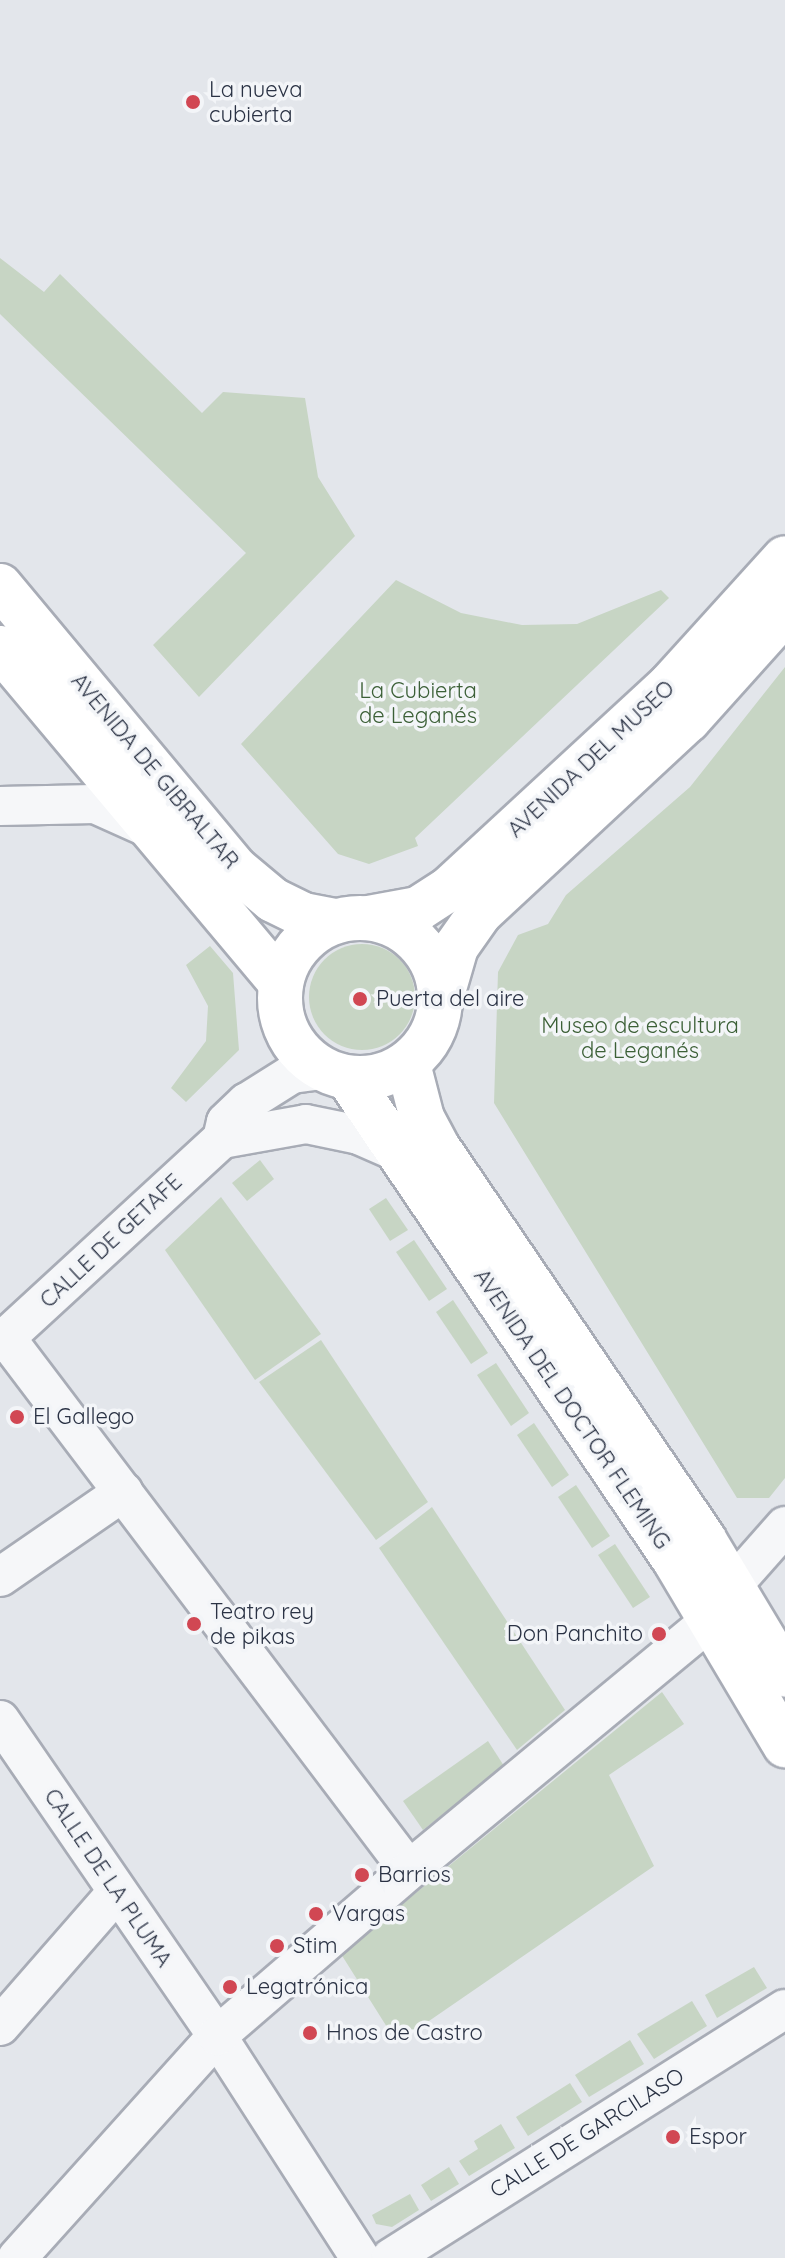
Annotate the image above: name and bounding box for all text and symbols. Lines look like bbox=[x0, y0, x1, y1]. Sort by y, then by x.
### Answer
place label: La nueva cubierta bbox=[209, 76, 303, 128]
marker: La nueva cubierta bbox=[184, 93, 202, 111]
street label: AVENIDA DE GIBRALTAR bbox=[66, 668, 244, 874]
street label: AVENIDA DEL MUSEO bbox=[502, 675, 680, 843]
park label: La Cubierta de Leganés bbox=[359, 677, 477, 728]
place label: Puerta del aire bbox=[376, 986, 524, 1012]
marker: Puerta del aire bbox=[351, 990, 369, 1008]
park label: Museo de escultura de Leganés bbox=[541, 1012, 739, 1064]
street label: CALLE DE GETAFE bbox=[35, 1169, 187, 1313]
street label: AVENIDA DEL DOCTOR FLEMING bbox=[468, 1264, 676, 1554]
place label: El Gallego bbox=[33, 1404, 134, 1430]
marker: El Gallego bbox=[8, 1408, 26, 1426]
place label: Teatro rey de pikas bbox=[210, 1598, 314, 1650]
marker: Teatro rey de pikas bbox=[185, 1615, 203, 1633]
place label: Don Panchito bbox=[507, 1621, 643, 1647]
marker: Don Panchito bbox=[650, 1625, 668, 1643]
street label: CALLE DE LA PLUMA bbox=[39, 1784, 177, 1972]
place label: Barrios bbox=[378, 1862, 451, 1888]
marker: Barrios bbox=[353, 1866, 371, 1884]
place label: Vargas bbox=[332, 1901, 405, 1927]
marker: Vargas bbox=[307, 1905, 325, 1923]
place label: Stim bbox=[293, 1933, 338, 1959]
marker: Stim bbox=[268, 1937, 286, 1955]
place label: Legatrónica bbox=[246, 1974, 368, 2000]
marker: Legatrónica bbox=[221, 1978, 239, 1996]
place label: Hnos de Castro bbox=[326, 2020, 483, 2046]
marker: Hnos de Castro bbox=[301, 2024, 319, 2042]
street label: CALLE DE GARCILASO bbox=[485, 2062, 689, 2204]
place label: Espor bbox=[689, 2124, 747, 2150]
marker: Espor bbox=[664, 2128, 682, 2146]

